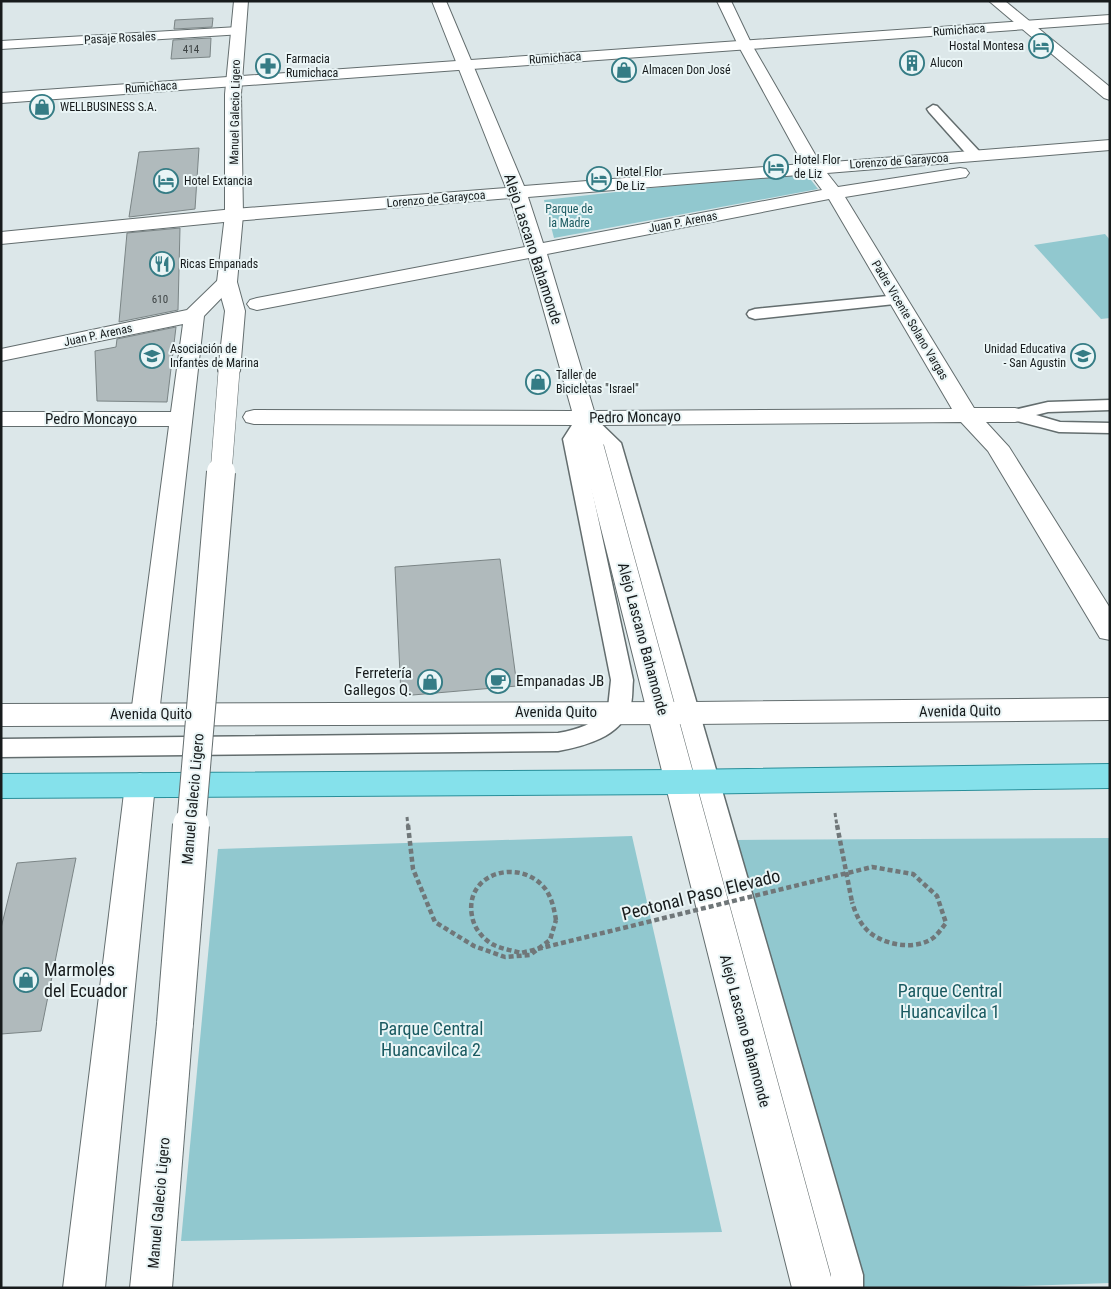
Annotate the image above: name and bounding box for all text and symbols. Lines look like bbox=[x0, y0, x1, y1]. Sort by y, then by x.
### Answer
street label: Rumichaca bbox=[932, 21, 986, 39]
street label: Pasaje Rosales bbox=[84, 29, 156, 47]
hotel icon: Hostal Montesa bbox=[1028, 33, 1054, 59]
place label: Hostal Montesa bbox=[949, 39, 1024, 53]
house number: 414 bbox=[183, 43, 200, 56]
street label: Rumichaca bbox=[528, 49, 582, 67]
building icon: Alucon bbox=[899, 50, 925, 76]
place label: Farmacia Rumichaca bbox=[286, 52, 339, 80]
pharmacy icon: Farmacia Rumichaca bbox=[255, 53, 281, 79]
place label: Alucon bbox=[930, 56, 963, 70]
shop icon: Almacen Don José bbox=[611, 57, 637, 83]
street label: Manuel Galecio Ligero bbox=[227, 59, 243, 165]
place label: Almacen Don José bbox=[642, 63, 731, 77]
street label: Rumichaca bbox=[124, 78, 178, 96]
shop icon: WELLBUSINESS S.A. bbox=[29, 94, 55, 120]
place label: WELLBUSINESS S.A. bbox=[60, 100, 157, 114]
street label: Lorenzo de Garaycoa bbox=[849, 151, 949, 171]
place label: Hotel Flor de Liz bbox=[794, 153, 841, 181]
hotel icon: Hotel Flor de Liz bbox=[763, 154, 789, 180]
place label: Hotel Flor De Liz bbox=[616, 165, 663, 193]
hotel icon: Hotel Flor De Liz bbox=[586, 166, 612, 192]
hotel icon: Hotel Extancia bbox=[153, 168, 179, 194]
street label: Alejo Lascano Bahamonde bbox=[500, 171, 566, 327]
place label: Hotel Extancia bbox=[184, 174, 253, 188]
street label: Lorenzo de Garaycoa bbox=[386, 188, 486, 210]
park label: Parque de la Madre bbox=[545, 202, 593, 230]
street label: Juan P. Arenas bbox=[647, 208, 719, 236]
restaurant icon: Ricas Empanads bbox=[149, 251, 175, 277]
place label: Ricas Empanads bbox=[180, 257, 258, 271]
street label: Padre Vicente Solano Vargas bbox=[869, 258, 951, 382]
house number: 610 bbox=[152, 293, 168, 306]
street label: Juan P. Arenas bbox=[62, 321, 134, 349]
place label: Asociación de Infantes de Marina bbox=[170, 342, 259, 370]
place label: Unidad Educativa - San Agustin bbox=[984, 342, 1066, 370]
school or university icon: Asociación de Infantes de Marina bbox=[139, 343, 165, 369]
school or university icon: Unidad Educativa - San Agustin bbox=[1070, 343, 1096, 369]
place label: Taller de Bicicletas "Israel" bbox=[556, 368, 639, 396]
shop icon: Taller de Bicicletas "Israel" bbox=[525, 369, 551, 395]
street label: Pedro Moncayo bbox=[589, 407, 681, 427]
street label: Pedro Moncayo bbox=[45, 410, 137, 428]
street label: Alejo Lascano Bahamonde bbox=[614, 561, 672, 717]
place label: Ferretería Gallegos Q. bbox=[344, 664, 412, 699]
cafe icon: Empanadas JB bbox=[485, 668, 511, 694]
shop icon: Ferretería Gallegos Q. bbox=[417, 669, 443, 695]
place label: Empanadas JB bbox=[516, 672, 604, 690]
street label: Avenida Quito bbox=[919, 701, 1001, 721]
street label: Avenida Quito bbox=[515, 703, 597, 721]
street label: Avenida Quito bbox=[110, 705, 192, 723]
street label: Manuel Galecio Ligero bbox=[178, 733, 208, 865]
street label: Peotonal Paso Elevado bbox=[619, 865, 782, 924]
street label: Alejo Lascano Bahamonde bbox=[716, 953, 774, 1109]
place label: Marmoles del Ecuador bbox=[44, 959, 128, 1001]
shop icon: Marmoles del Ecuador bbox=[13, 967, 39, 993]
park label: Parque Central Huancavilca 1 bbox=[898, 980, 1002, 1022]
park label: Parque Central Huancavilca 2 bbox=[379, 1018, 483, 1060]
street label: Manuel Galecio Ligero bbox=[144, 1137, 174, 1269]

